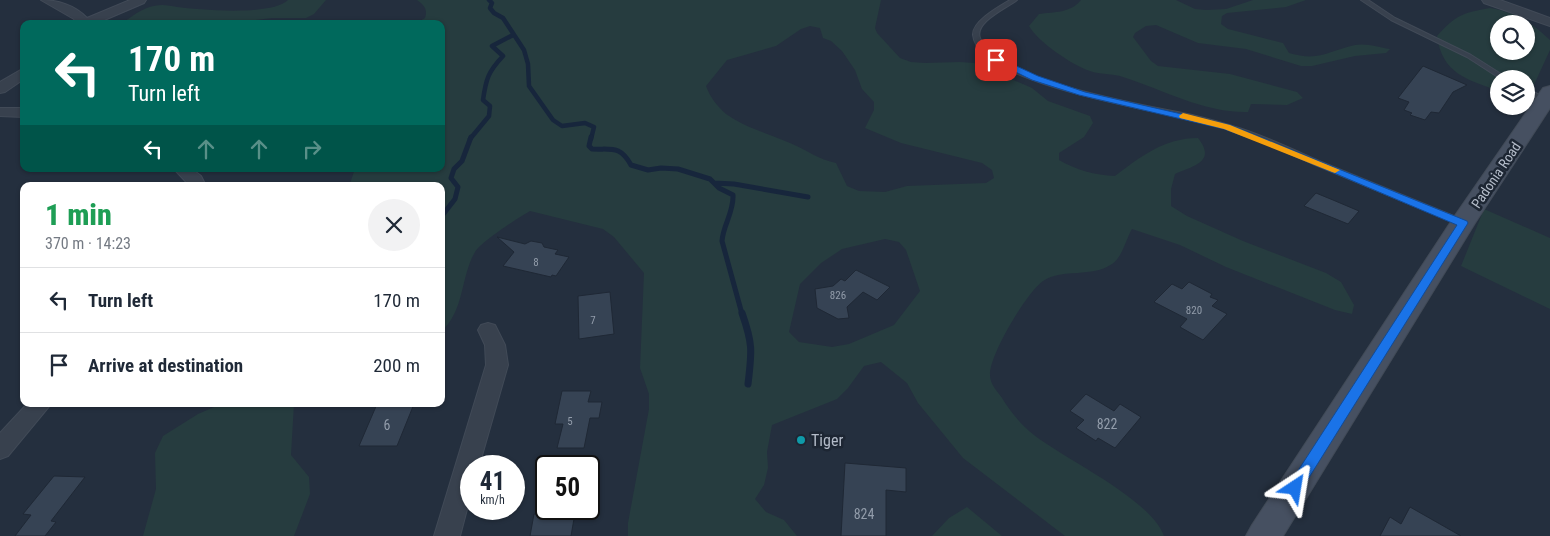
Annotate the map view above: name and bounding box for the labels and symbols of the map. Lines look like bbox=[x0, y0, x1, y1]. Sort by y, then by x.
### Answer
pin bbox=[975, 39, 1017, 81]
street label: Padonia Road bbox=[1468, 139, 1524, 211]
house number: 8 bbox=[533, 256, 539, 269]
house number: 826 bbox=[830, 289, 846, 302]
house number: 820 bbox=[1186, 304, 1202, 317]
house number: 7 bbox=[590, 314, 596, 327]
house number: 5 bbox=[567, 415, 573, 428]
house number: 822 bbox=[1097, 416, 1117, 432]
house number: 6 bbox=[384, 417, 391, 433]
place label: Tiger bbox=[811, 431, 843, 450]
marker: Tiger bbox=[795, 434, 807, 446]
speed limit sign: 50 bbox=[535, 455, 600, 520]
position arrow bbox=[1268, 461, 1320, 513]
house number: 824 bbox=[854, 506, 874, 522]

